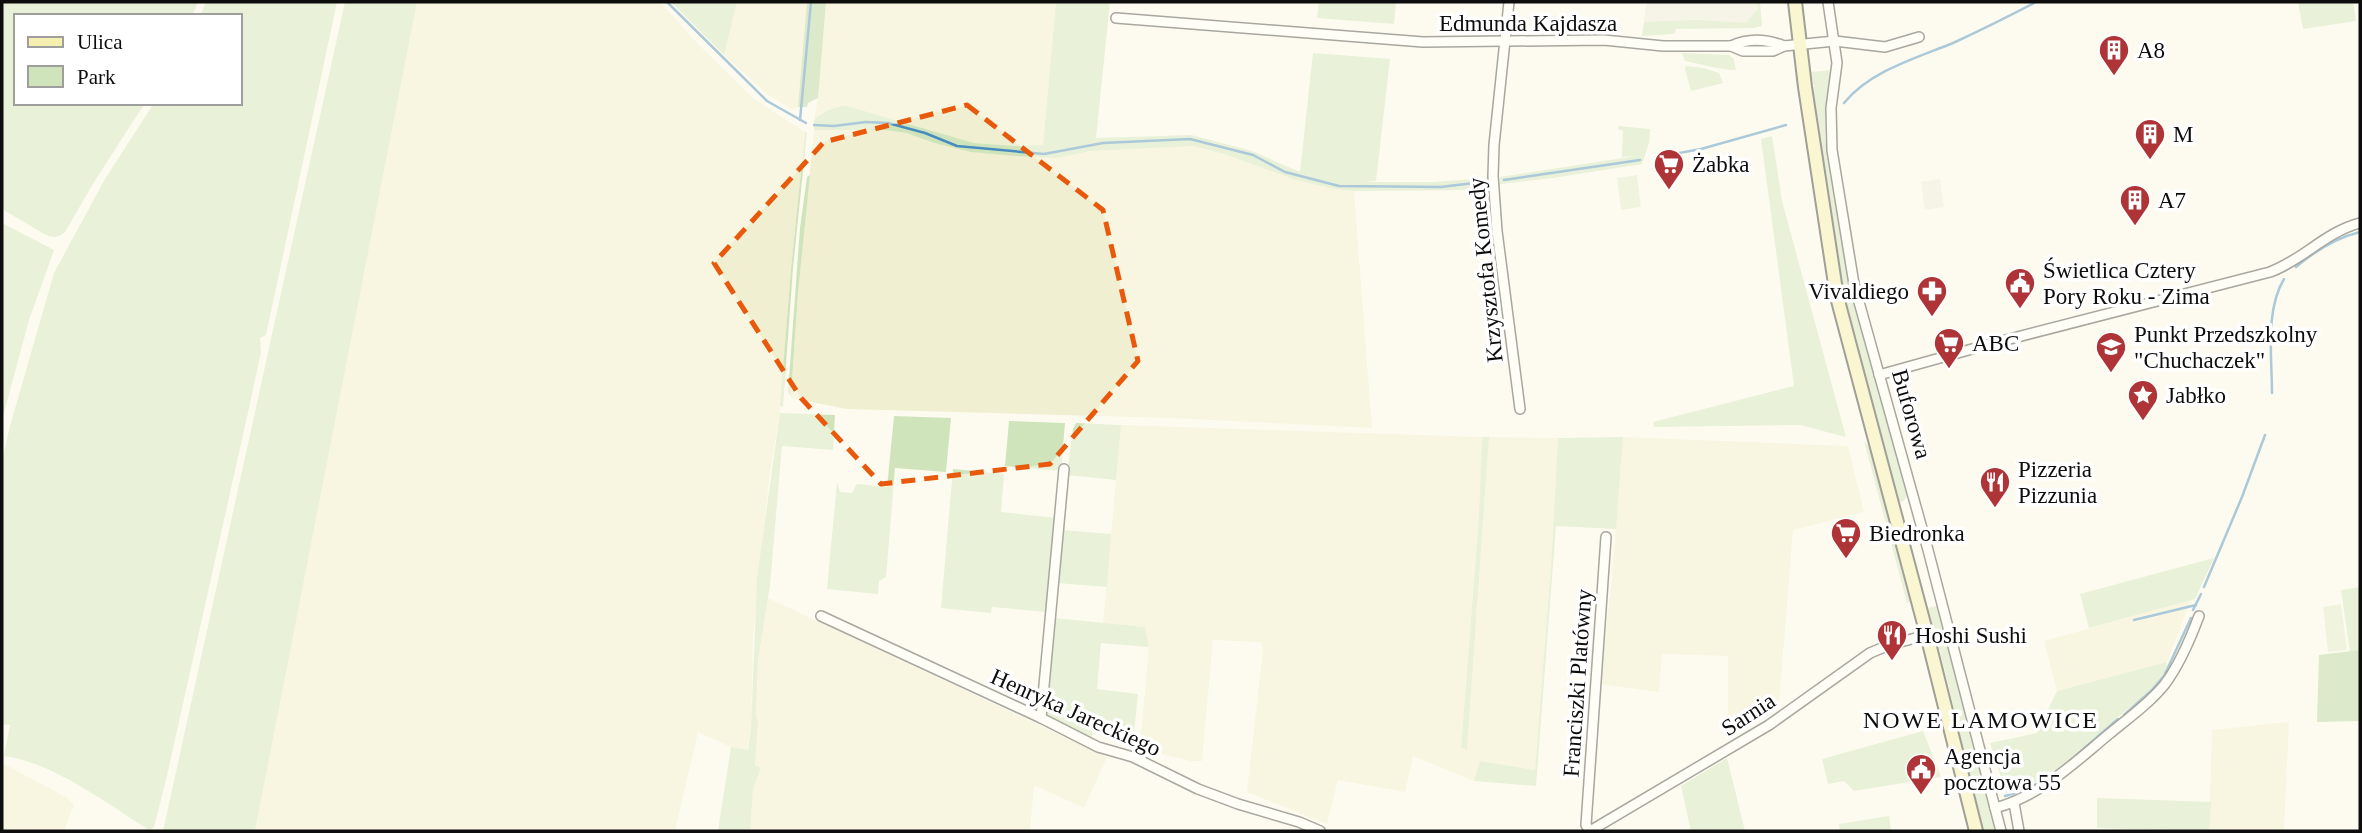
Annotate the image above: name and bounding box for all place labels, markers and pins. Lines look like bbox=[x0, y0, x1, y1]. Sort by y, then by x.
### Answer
building icon: A8 bbox=[2097, 33, 2131, 77]
place label: A8 bbox=[2137, 38, 2165, 63]
building icon: M bbox=[2133, 117, 2167, 161]
place label: M bbox=[2173, 122, 2193, 147]
supermarket icon: Żabka bbox=[1652, 147, 1686, 191]
place label: Żabka bbox=[1692, 152, 1749, 177]
building icon: A7 bbox=[2118, 183, 2152, 227]
place label: A7 bbox=[2158, 188, 2186, 213]
place label: Świetlica Cztery Pory Roku - Zima bbox=[2043, 257, 2210, 309]
public building icon: Świetlica Cztery Pory Roku - Zima bbox=[2003, 266, 2037, 310]
pharmacy icon: Vivaldiego bbox=[1915, 274, 1949, 318]
place label: Vivaldiego bbox=[1808, 279, 1909, 304]
place label: Punkt Przedszkolny "Chuchaczek" bbox=[2134, 322, 2318, 373]
supermarket icon: ABC bbox=[1932, 326, 1966, 370]
school or university icon: Punkt Przedszkolny "Chuchaczek" bbox=[2094, 330, 2128, 374]
place label: ABC bbox=[1972, 331, 2019, 356]
place icon: Jabłko bbox=[2126, 378, 2160, 422]
place label: Jabłko bbox=[2166, 383, 2226, 408]
place label: Pizzeria Pizzunia bbox=[2018, 457, 2097, 508]
restaurant icon: Pizzeria Pizzunia bbox=[1978, 465, 2012, 509]
supermarket icon: Biedronka bbox=[1829, 516, 1863, 560]
place label: Biedronka bbox=[1869, 521, 1965, 546]
restaurant icon: Hoshi Sushi bbox=[1875, 618, 1909, 662]
place label: Hoshi Sushi bbox=[1915, 623, 2027, 648]
place label: Agencja pocztowa 55 bbox=[1944, 744, 2061, 795]
public building icon: Agencja pocztowa 55 bbox=[1904, 752, 1938, 796]

